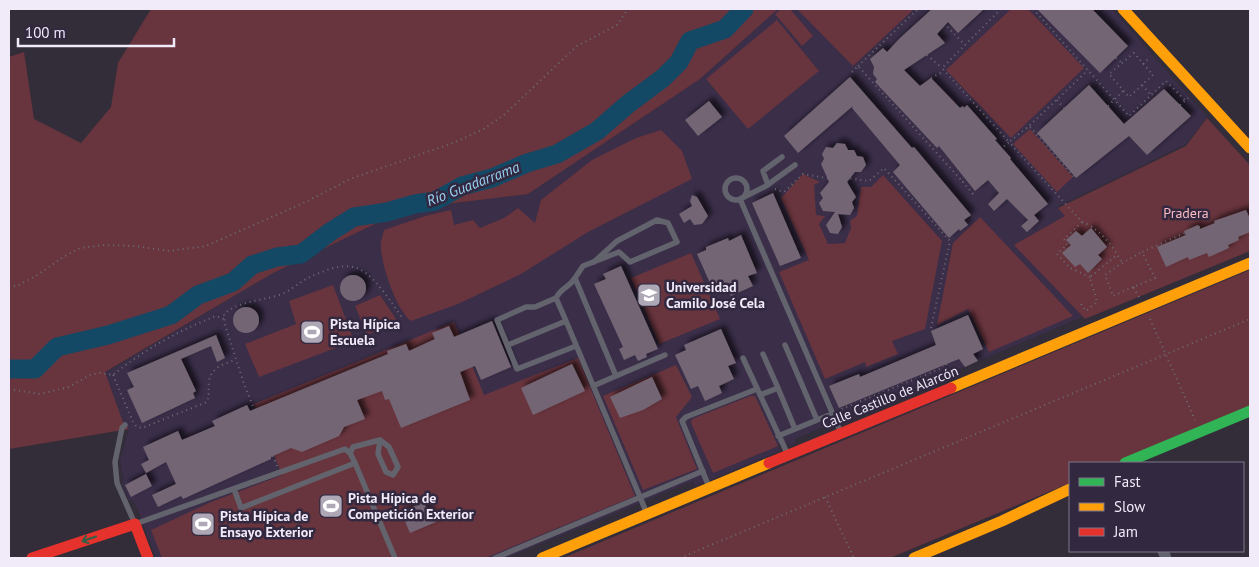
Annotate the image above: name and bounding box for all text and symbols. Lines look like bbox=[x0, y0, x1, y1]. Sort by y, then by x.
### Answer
scale bar bbox=[18, 15, 174, 47]
text: 100 m bbox=[25, 23, 66, 42]
water label: Río Guadarrama bbox=[424, 157, 523, 210]
park label: Pradera bbox=[1163, 204, 1209, 222]
place label: Universidad Camilo José Cela bbox=[666, 278, 765, 312]
school or university icon: Universidad Camilo José Cela bbox=[636, 282, 662, 308]
place label: Pista Hípica Escuela bbox=[330, 315, 400, 349]
sports icon: Pista Hípica Escuela bbox=[299, 319, 325, 345]
street label: Calle Castillo de Alarcón bbox=[819, 361, 961, 433]
legend bbox=[1069, 462, 1244, 552]
text: Fast bbox=[1114, 472, 1141, 491]
place label: Pista Hípica de Competición Exterior bbox=[348, 489, 474, 523]
sports icon: Pista Hípica de Competición Exterior bbox=[318, 493, 344, 519]
text: Slow bbox=[1114, 497, 1145, 516]
place label: Pista Hípica de Ensayo Exterior bbox=[220, 507, 313, 541]
sports icon: Pista Hípica de Ensayo Exterior bbox=[190, 511, 216, 537]
text: Jam bbox=[1113, 522, 1138, 541]
one-way arrow bbox=[81, 535, 97, 545]

